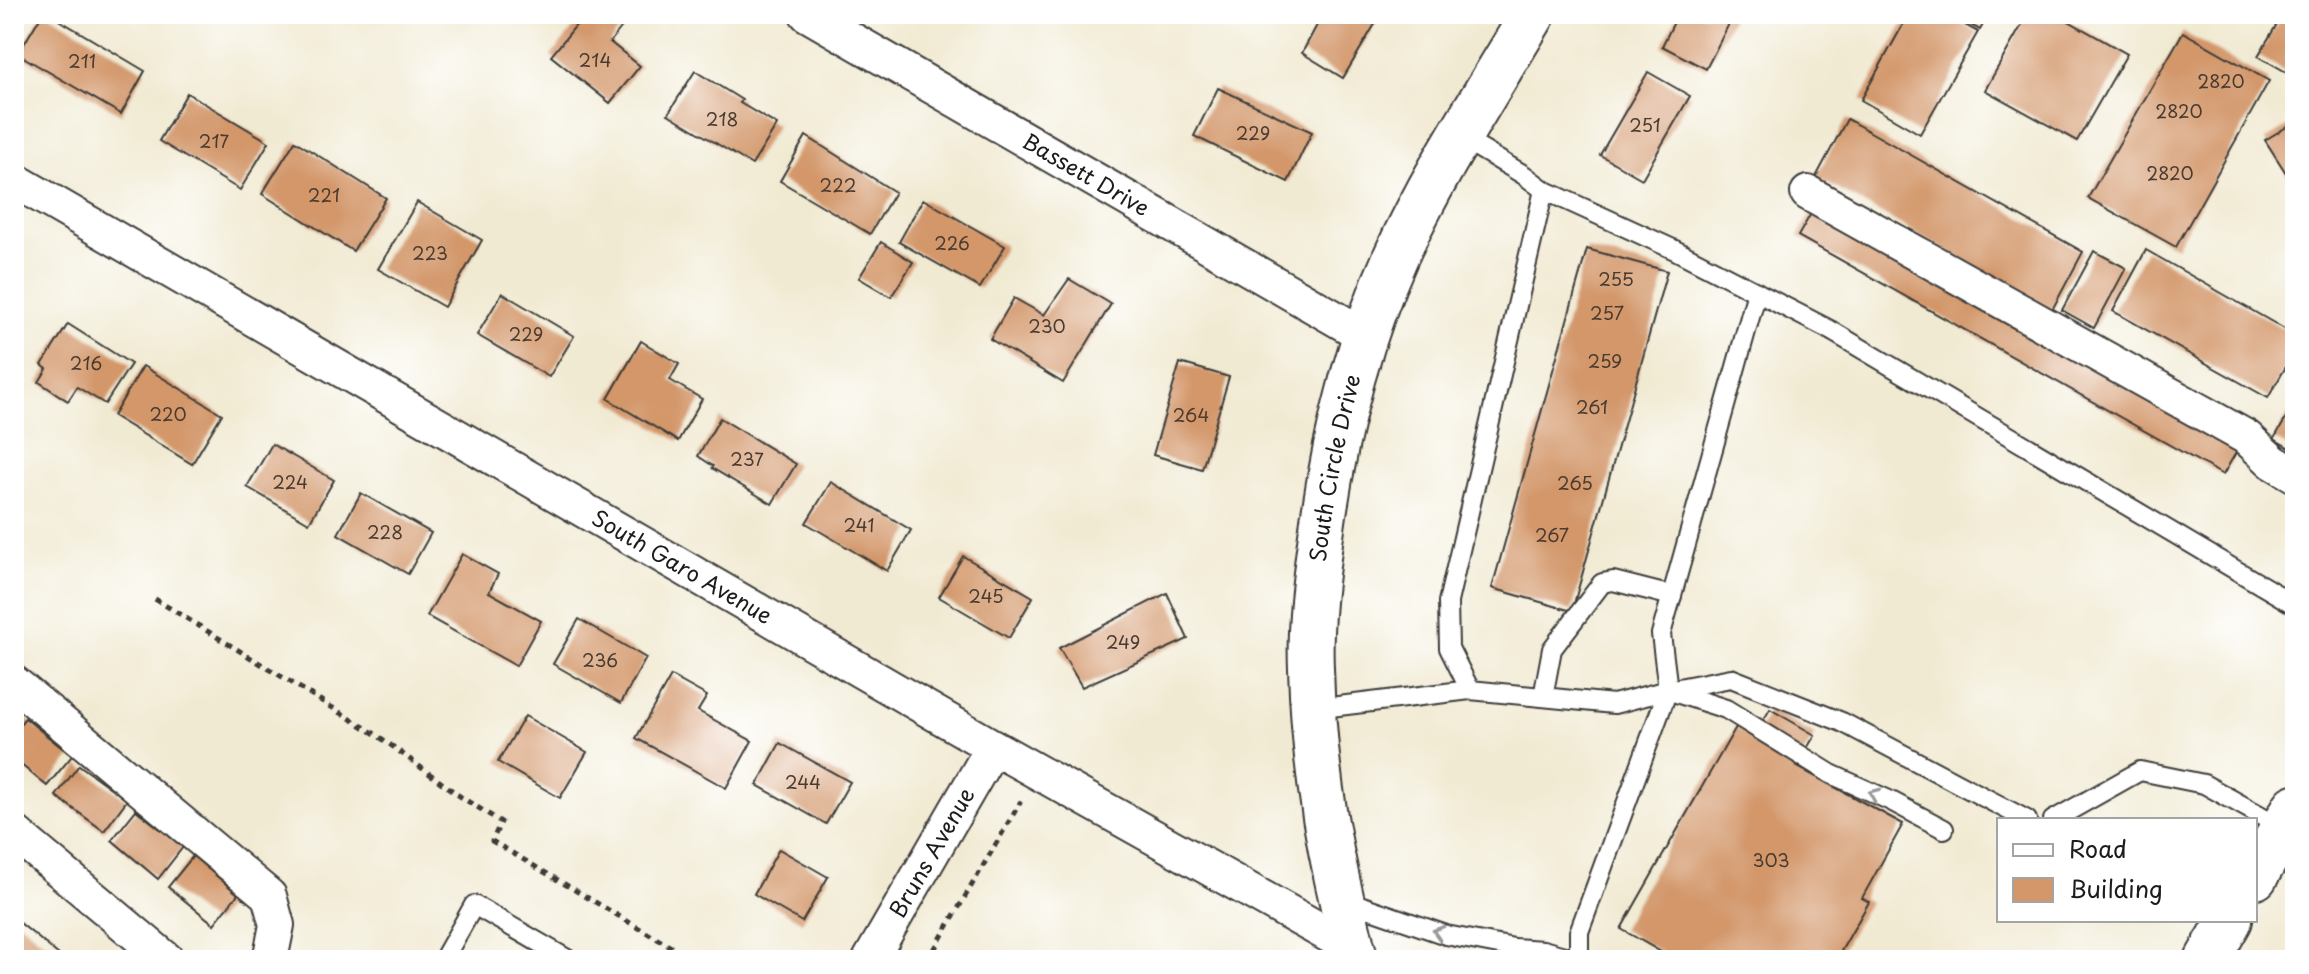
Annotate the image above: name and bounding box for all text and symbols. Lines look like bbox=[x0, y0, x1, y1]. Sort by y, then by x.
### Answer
house number: 214 bbox=[579, 46, 611, 73]
house number: 211 bbox=[68, 47, 96, 74]
house number: 2820 bbox=[2197, 67, 2245, 94]
house number: 2820 bbox=[2155, 97, 2203, 124]
house number: 218 bbox=[706, 105, 738, 132]
house number: 251 bbox=[1629, 111, 1661, 138]
house number: 229 bbox=[1236, 119, 1270, 146]
street label: Bassett Drive bbox=[1017, 124, 1156, 223]
house number: 217 bbox=[199, 127, 230, 154]
house number: 2820 bbox=[2146, 159, 2194, 186]
house number: 222 bbox=[820, 171, 856, 198]
house number: 221 bbox=[308, 181, 340, 208]
house number: 226 bbox=[934, 229, 970, 256]
house number: 223 bbox=[412, 239, 448, 266]
house number: 255 bbox=[1598, 265, 1634, 292]
house number: 257 bbox=[1590, 299, 1624, 326]
house number: 230 bbox=[1028, 312, 1066, 339]
house number: 229 bbox=[509, 320, 543, 347]
house number: 259 bbox=[1588, 347, 1622, 374]
house number: 216 bbox=[70, 349, 102, 376]
street label: South Circle Drive bbox=[1300, 370, 1368, 563]
house number: 261 bbox=[1576, 393, 1608, 420]
house number: 220 bbox=[149, 400, 187, 427]
house number: 264 bbox=[1173, 401, 1209, 428]
house number: 237 bbox=[730, 445, 764, 472]
house number: 224 bbox=[272, 468, 308, 495]
house number: 265 bbox=[1557, 469, 1593, 496]
street label: South Garo Avenue bbox=[587, 500, 779, 631]
house number: 241 bbox=[843, 511, 875, 538]
house number: 228 bbox=[367, 518, 403, 545]
house number: 267 bbox=[1535, 521, 1569, 548]
house number: 245 bbox=[968, 582, 1004, 609]
house number: 249 bbox=[1106, 628, 1140, 655]
house number: 236 bbox=[582, 646, 618, 673]
house number: 244 bbox=[785, 768, 821, 795]
street label: Bruns Avenue bbox=[880, 781, 981, 923]
one-way arrow bbox=[1868, 787, 1882, 803]
legend bbox=[1997, 818, 2257, 922]
text: Road bbox=[2069, 830, 2127, 866]
house number: 303 bbox=[1753, 846, 1789, 873]
text: Building bbox=[2069, 870, 2163, 906]
one-way arrow bbox=[1432, 925, 1446, 941]

